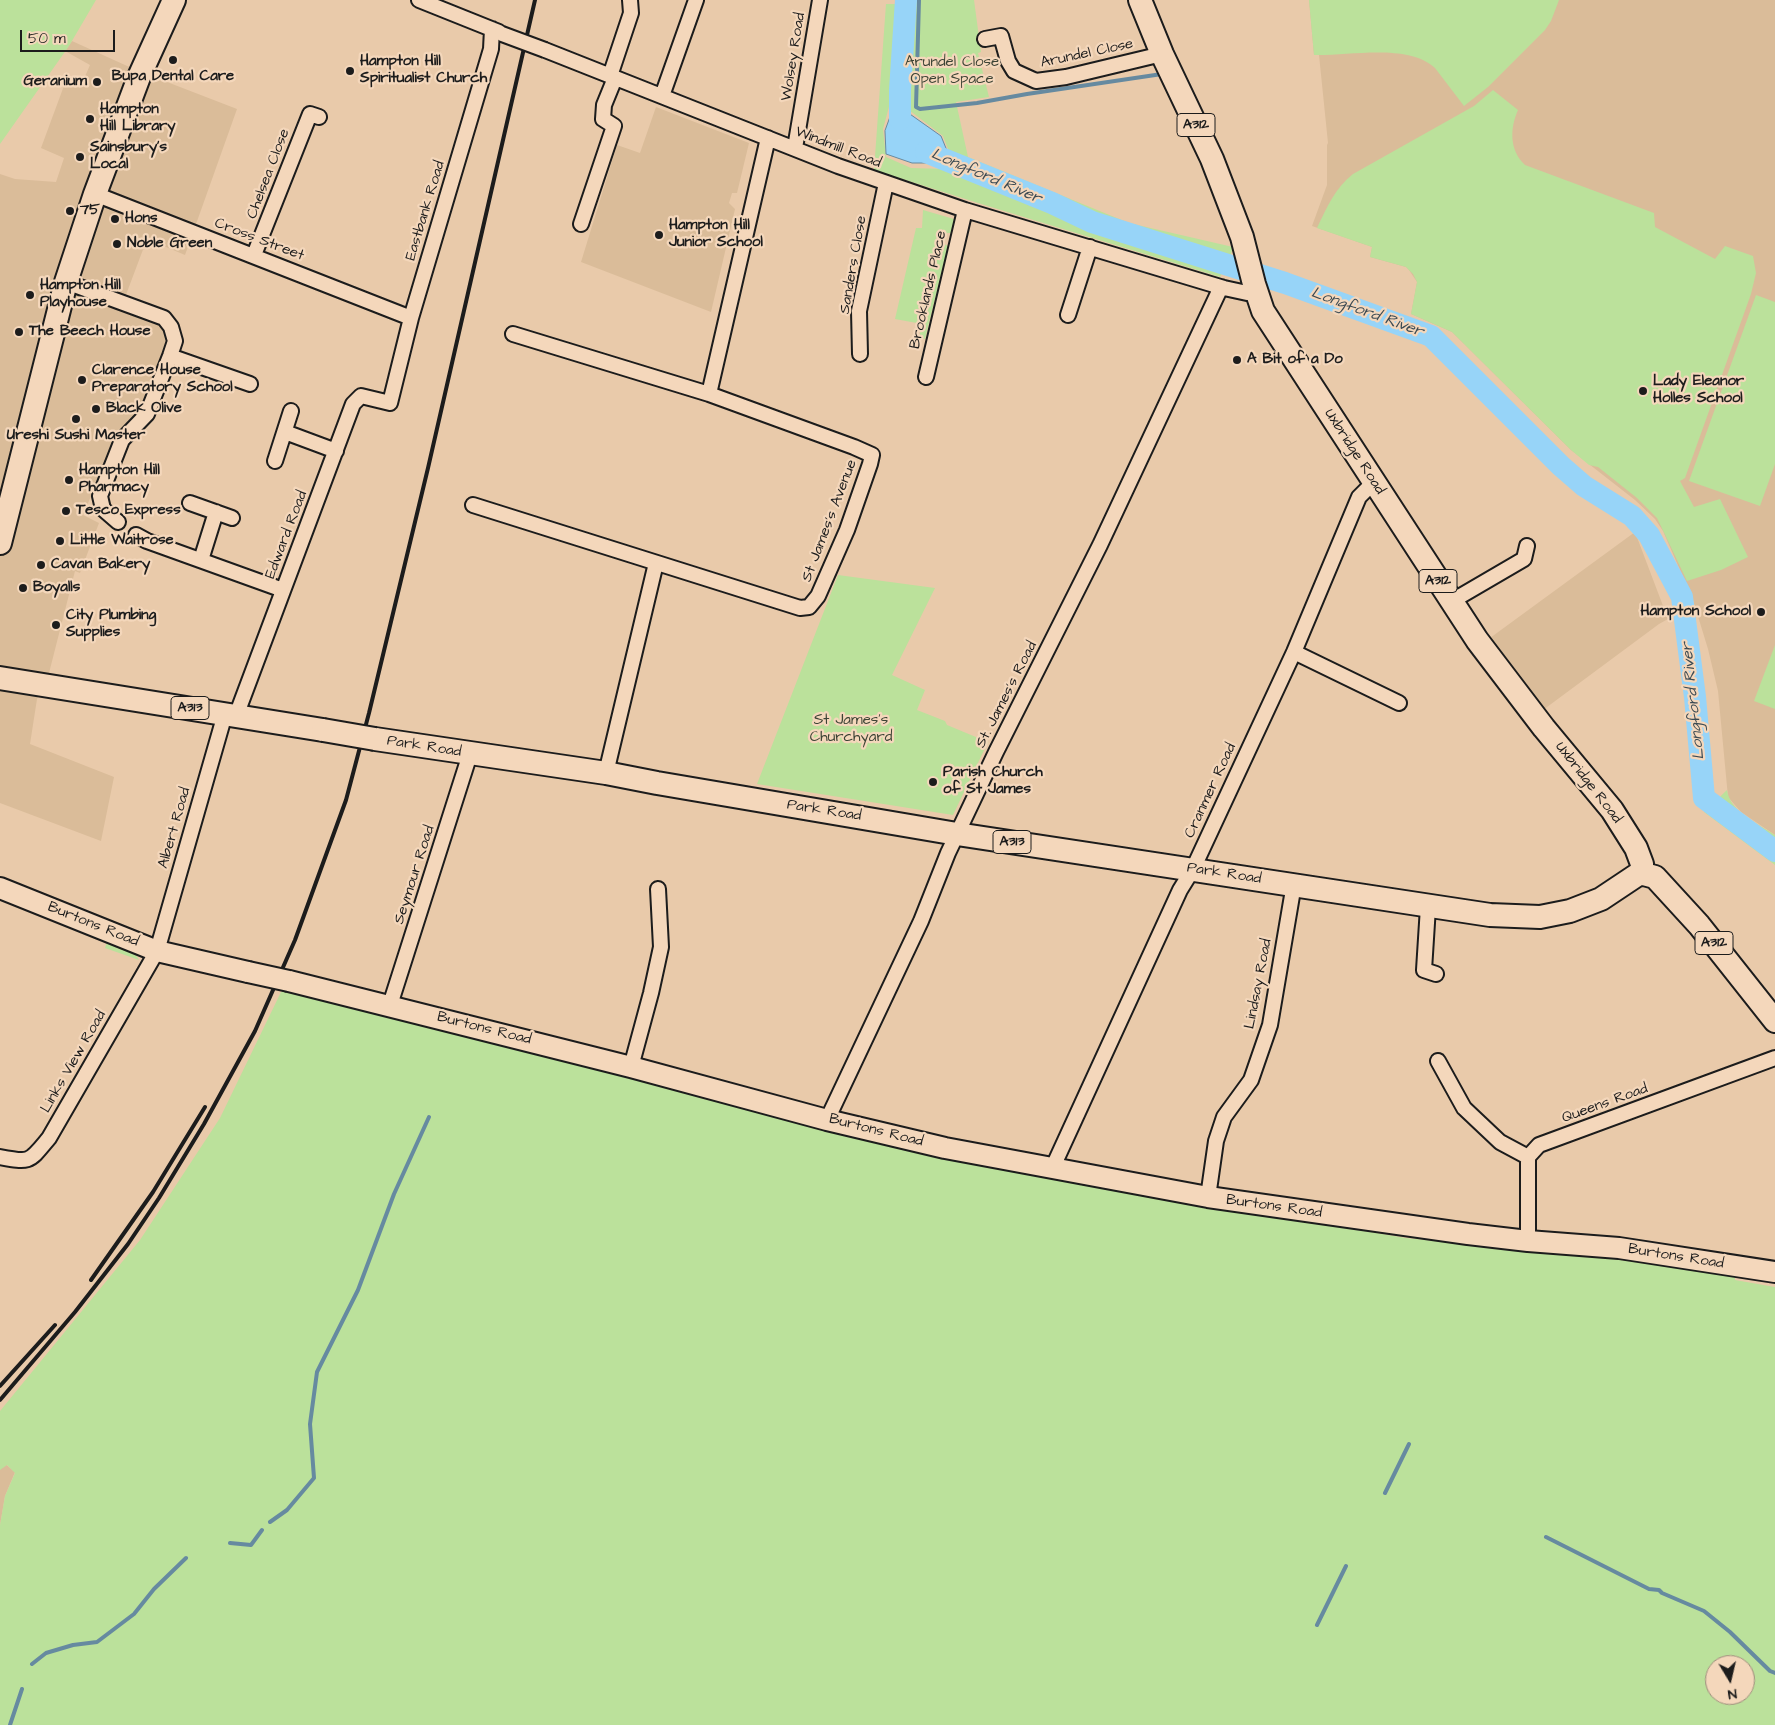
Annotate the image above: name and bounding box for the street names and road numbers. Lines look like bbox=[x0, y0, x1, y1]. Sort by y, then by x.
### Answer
street label: Wolsey Road bbox=[778, 12, 810, 102]
street label: Arundel Close bbox=[1039, 35, 1135, 73]
road number: A312 bbox=[1177, 114, 1215, 136]
street label: Windmill Road bbox=[792, 123, 884, 173]
street label: Chelsea Close bbox=[244, 126, 294, 222]
street label: Eastbank Road bbox=[402, 159, 450, 263]
street label: Sanders Close bbox=[837, 214, 871, 316]
street label: Cross Street bbox=[212, 215, 306, 265]
street label: Brooklands Place bbox=[907, 229, 951, 351]
street label: Uxbridge Road bbox=[1320, 406, 1388, 498]
street label: St James's Avenue bbox=[798, 457, 862, 585]
street label: Edward Road bbox=[262, 488, 312, 582]
road number: A312 bbox=[1419, 570, 1457, 592]
street label: St. James's Road bbox=[972, 639, 1042, 751]
road number: A313 bbox=[171, 696, 209, 720]
street label: Park Road bbox=[385, 732, 463, 762]
street label: Uxbridge Road bbox=[1551, 739, 1625, 827]
street label: Cranmer Road bbox=[1181, 741, 1241, 841]
street label: Albert Road bbox=[155, 785, 195, 871]
street label: Park Road bbox=[785, 796, 863, 826]
street label: Seymour Road bbox=[391, 824, 439, 926]
road number: A313 bbox=[993, 830, 1031, 854]
street label: Park Road bbox=[1185, 859, 1263, 889]
street label: Burtons Road bbox=[45, 899, 141, 951]
road number: A312 bbox=[1695, 931, 1733, 954]
street label: Lindsay Road bbox=[1241, 937, 1277, 1031]
street label: Links View Road bbox=[37, 1008, 111, 1116]
street label: Burtons Road bbox=[435, 1009, 533, 1049]
street label: Queens Road bbox=[1560, 1080, 1650, 1128]
street label: Burtons Road bbox=[827, 1111, 925, 1151]
street label: Burtons Road bbox=[1225, 1191, 1323, 1223]
street label: Burtons Road bbox=[1627, 1241, 1725, 1273]

